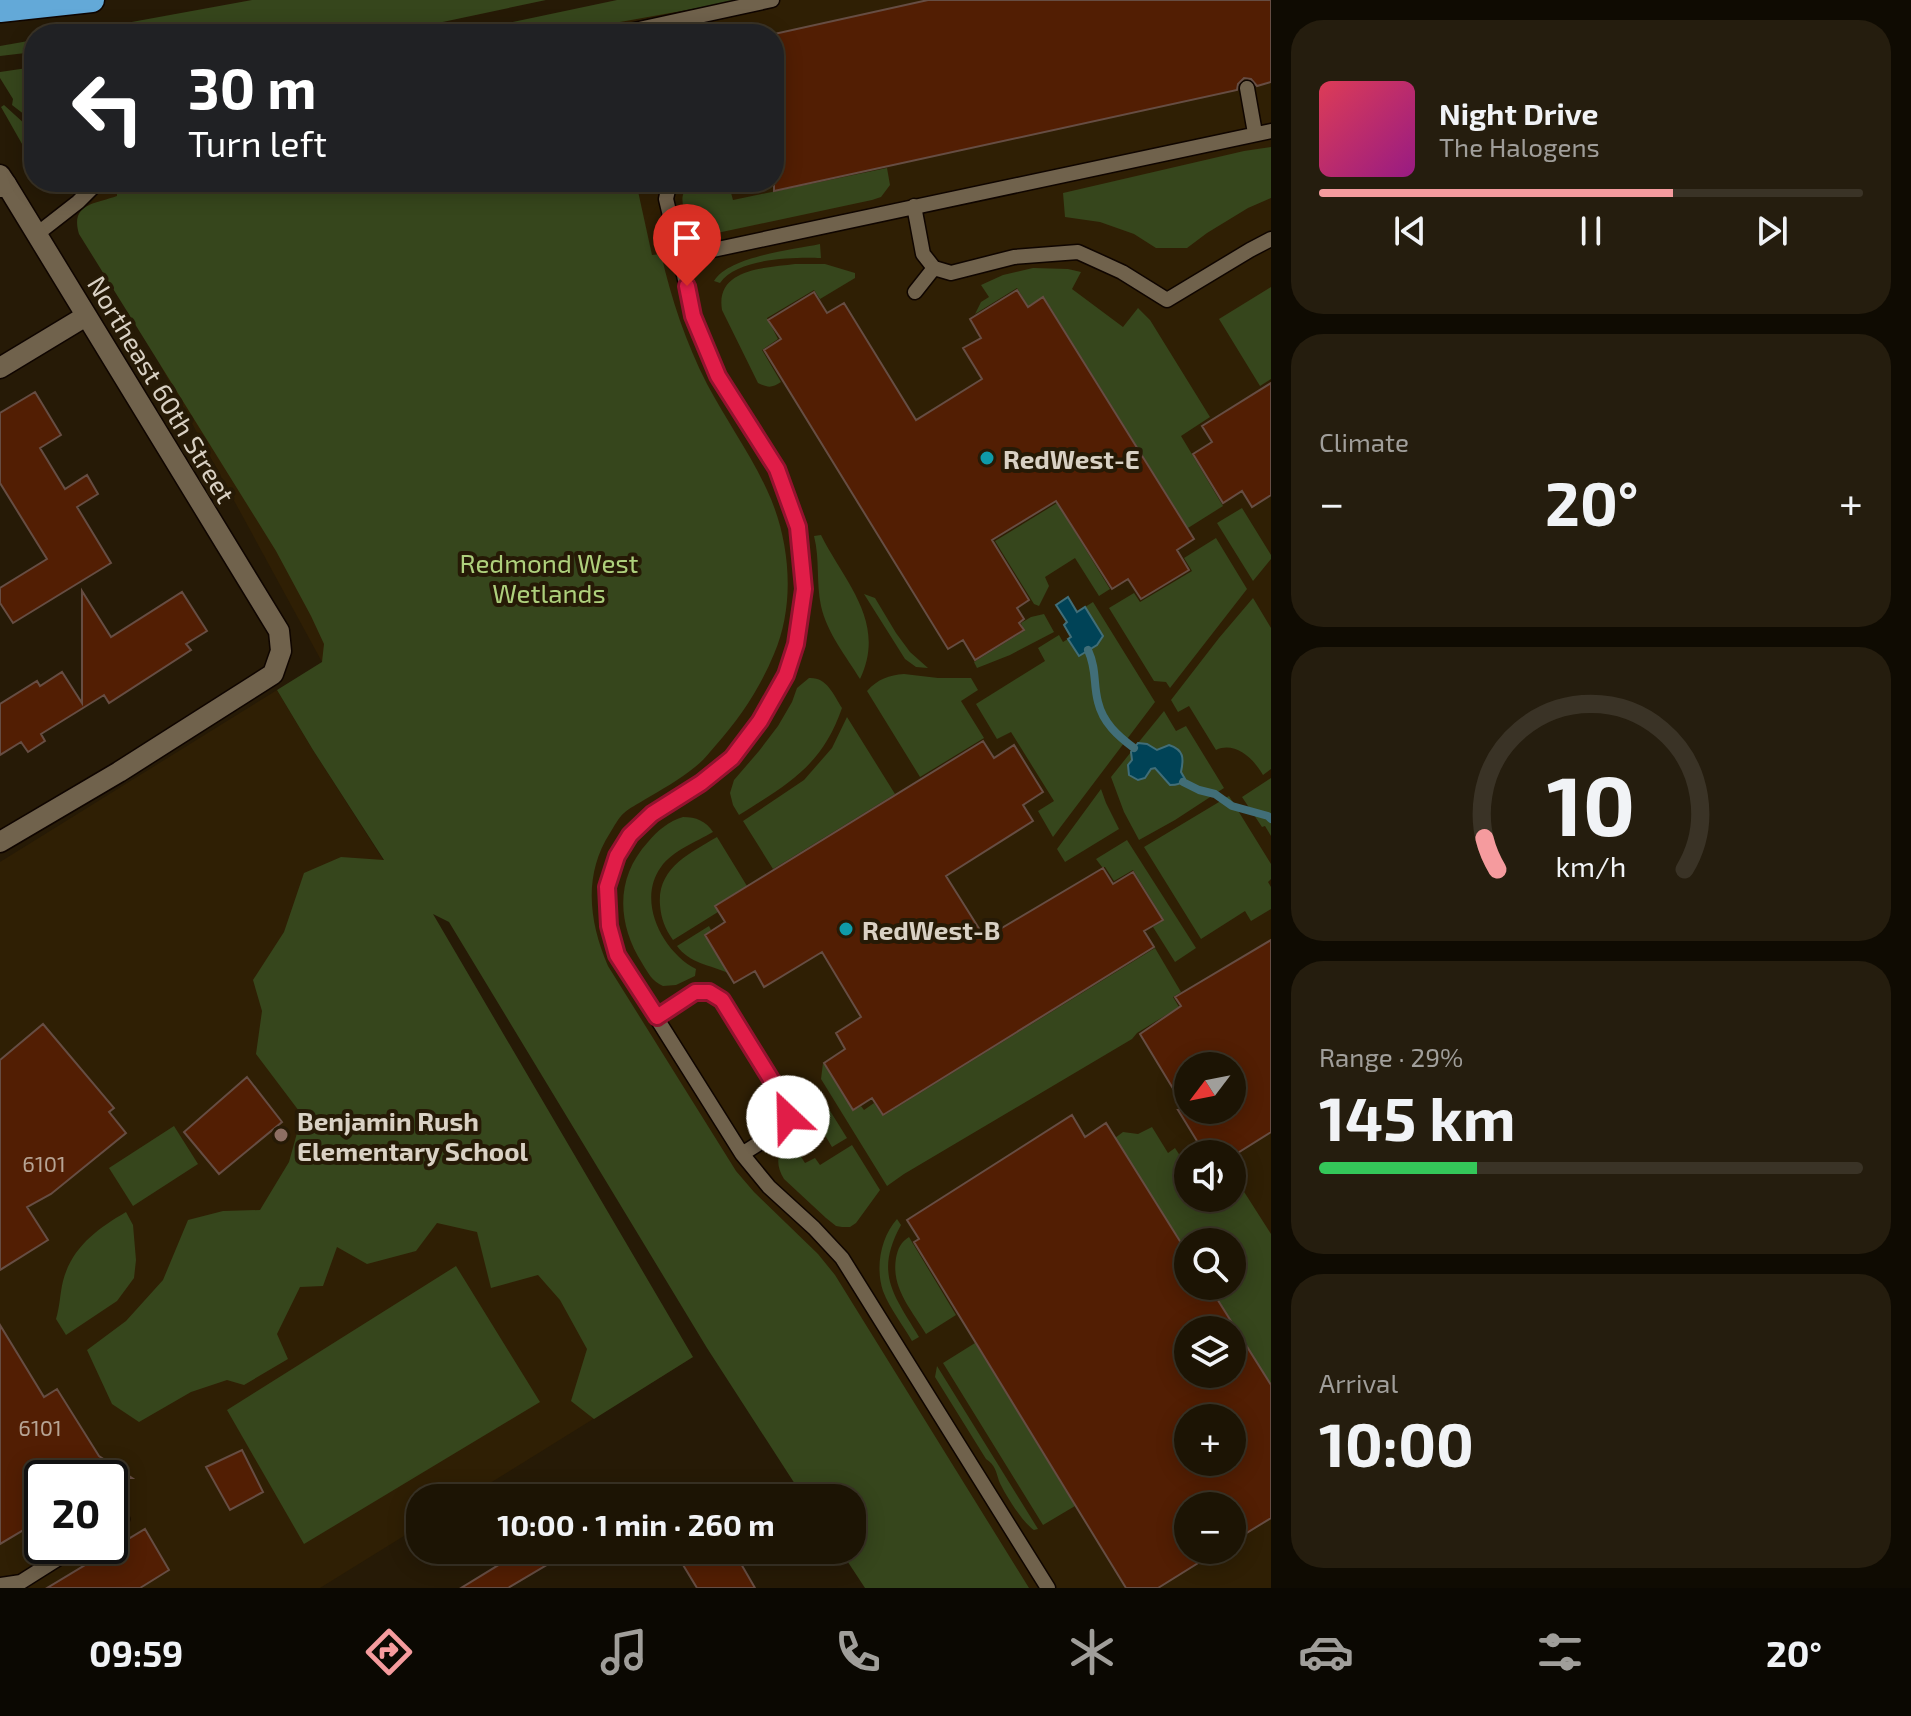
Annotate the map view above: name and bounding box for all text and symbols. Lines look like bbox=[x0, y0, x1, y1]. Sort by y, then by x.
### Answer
text: 30 m bbox=[188, 53, 317, 120]
icon: left bbox=[56, 56, 160, 160]
text: Night Drive bbox=[1439, 95, 1598, 131]
text: Turn left bbox=[188, 121, 327, 164]
text: The Halogens bbox=[1439, 131, 1600, 162]
pin bbox=[653, 204, 721, 286]
icon: previous bbox=[1388, 209, 1432, 253]
icon: pause bbox=[1569, 209, 1613, 253]
icon: next bbox=[1750, 209, 1794, 253]
icon: arrive bbox=[665, 216, 709, 260]
street label: Northeast 60th Street bbox=[82, 270, 242, 508]
text: Climate bbox=[1319, 426, 1409, 457]
place label: RedWest-E bbox=[1003, 443, 1140, 474]
marker: RedWest-E bbox=[978, 449, 996, 467]
text: 20° bbox=[1545, 466, 1638, 538]
text: − bbox=[1319, 475, 1345, 528]
text: + bbox=[1839, 475, 1863, 528]
park label: Redmond West Wetlands bbox=[459, 547, 639, 608]
text: 10 bbox=[1547, 753, 1635, 853]
text: km/h bbox=[1556, 848, 1626, 883]
place label: RedWest-B bbox=[862, 914, 1000, 945]
marker: RedWest-B bbox=[837, 920, 855, 938]
text: Range · 29% bbox=[1319, 1041, 1463, 1072]
north arrow bbox=[1174, 1052, 1246, 1124]
map controls bbox=[1174, 1052, 1246, 1564]
position arrow bbox=[746, 1075, 830, 1159]
text: 145 km bbox=[1319, 1081, 1516, 1153]
place label: Benjamin Rush Elementary School bbox=[297, 1105, 529, 1167]
marker: Benjamin Rush Elementary School bbox=[272, 1126, 290, 1144]
button: sound bbox=[1174, 1140, 1246, 1212]
house number: 6101 bbox=[22, 1150, 66, 1176]
button: search bbox=[1174, 1228, 1246, 1300]
button: layers bbox=[1174, 1316, 1246, 1388]
text: Arrival bbox=[1319, 1367, 1398, 1398]
button: + bbox=[1174, 1404, 1246, 1476]
text: 10:00 bbox=[1319, 1407, 1474, 1479]
house number: 6101 bbox=[18, 1414, 62, 1440]
speed limit sign: 20 bbox=[24, 1460, 128, 1564]
button: − bbox=[1174, 1492, 1246, 1564]
text: 10:00 · 1 min · 260 m bbox=[497, 1506, 775, 1542]
icon: directions bbox=[361, 1624, 417, 1680]
icon: music bbox=[596, 1624, 652, 1680]
icon: phone bbox=[830, 1624, 886, 1680]
icon: climate bbox=[1064, 1624, 1120, 1680]
icon: car bbox=[1298, 1624, 1354, 1680]
icon: filters bbox=[1532, 1624, 1588, 1680]
text: 09:59 bbox=[89, 1631, 183, 1674]
text: 20° bbox=[1766, 1631, 1822, 1674]

